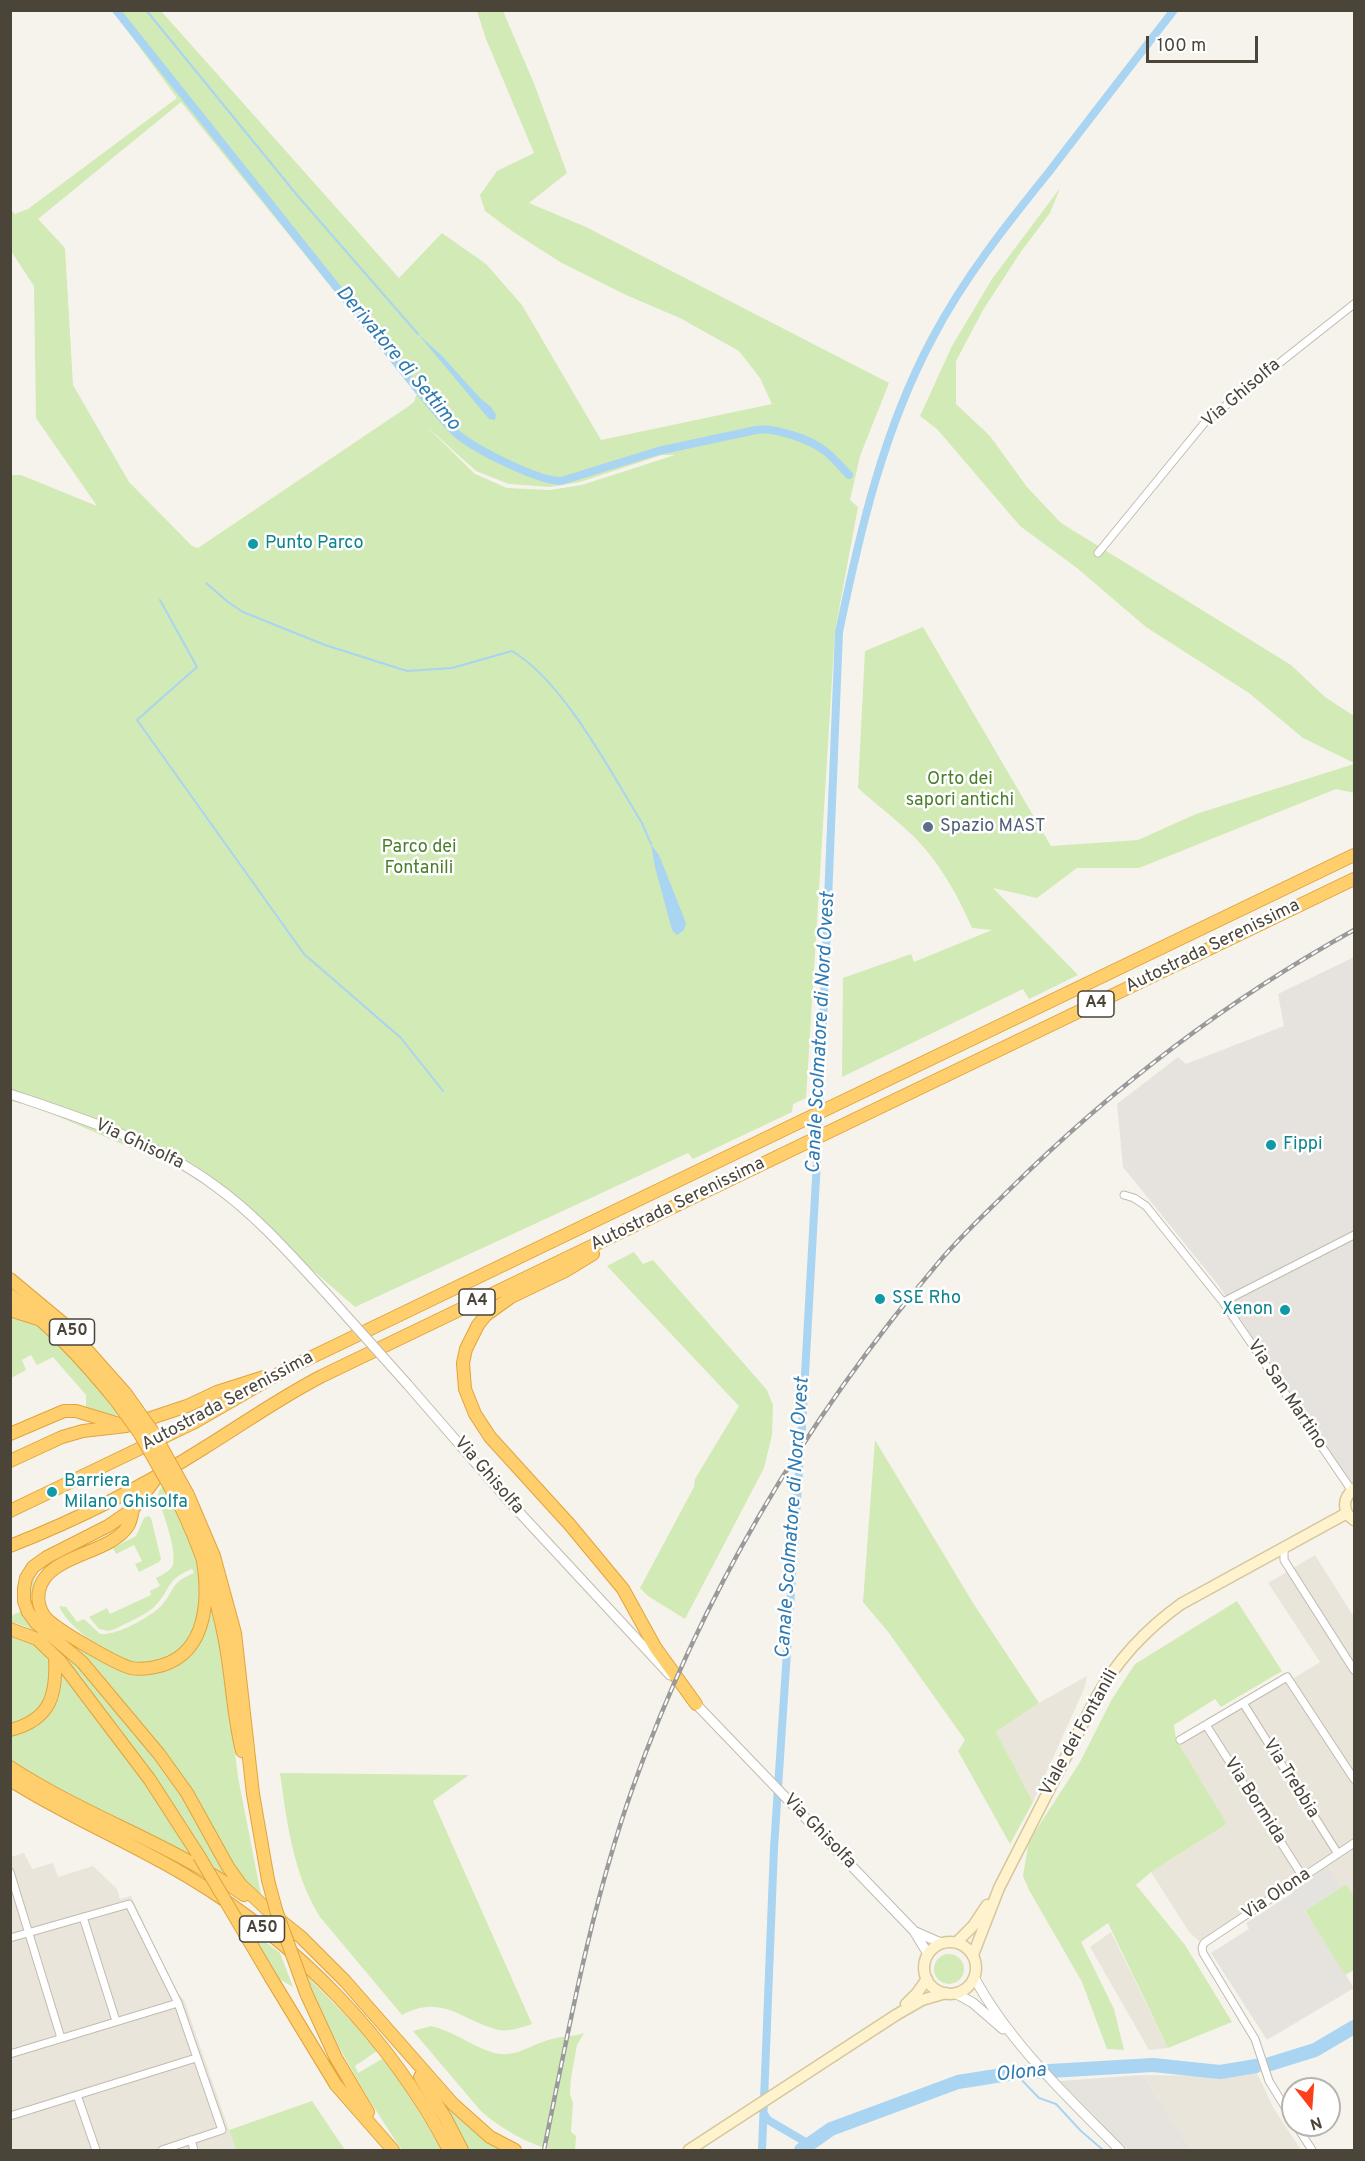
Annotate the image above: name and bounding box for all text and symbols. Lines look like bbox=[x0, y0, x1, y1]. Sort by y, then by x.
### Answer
scale bar bbox=[1149, 24, 1262, 62]
text: 100 m bbox=[1157, 35, 1206, 58]
water label: Derivatore di Settimo bbox=[330, 282, 464, 436]
street label: Via Ghisolfa bbox=[1198, 355, 1286, 433]
place label: Punto Parco bbox=[265, 533, 364, 555]
marker: Punto Parco bbox=[246, 537, 260, 551]
park label: Orto dei sapori antichi bbox=[906, 769, 1014, 812]
place label: Spazio MAST bbox=[940, 816, 1045, 838]
marker: Spazio MAST bbox=[921, 820, 935, 834]
park label: Parco dei Fontanili bbox=[381, 837, 457, 880]
water label: Canale Scolmatore di Nord Ovest bbox=[803, 892, 841, 1174]
street label: Autostrada Serenissima bbox=[1122, 895, 1304, 999]
road number: A4 bbox=[1078, 991, 1114, 1017]
street label: Via Ghisolfa bbox=[91, 1115, 187, 1175]
place label: Fippi bbox=[1283, 1134, 1323, 1156]
marker: Fippi bbox=[1264, 1138, 1278, 1152]
street label: Autostrada Serenissima bbox=[587, 1153, 769, 1257]
place label: SSE Rho bbox=[892, 1288, 961, 1310]
road number: A4 bbox=[459, 1289, 495, 1315]
marker: SSE Rho bbox=[873, 1292, 887, 1306]
place label: Xenon bbox=[1222, 1299, 1273, 1321]
marker: Xenon bbox=[1278, 1303, 1292, 1317]
road number: A50 bbox=[50, 1319, 94, 1345]
street label: Via San Martino bbox=[1241, 1336, 1331, 1454]
street label: Autostrada Serenissima bbox=[139, 1348, 317, 1456]
water label: Canale Scolmatore di Nord Ovest bbox=[772, 1377, 816, 1659]
street label: Via Ghisolfa bbox=[449, 1433, 527, 1519]
place label: Barriera Milano Ghisolfa bbox=[64, 1471, 188, 1514]
marker: Barriera Milano Ghisolfa bbox=[45, 1485, 59, 1499]
street label: Viale dei Fontanili bbox=[1036, 1666, 1124, 1800]
street label: Via Trebbia bbox=[1257, 1735, 1323, 1823]
street label: Via Bormida bbox=[1218, 1754, 1290, 1848]
street label: Via Ghisolfa bbox=[778, 1790, 860, 1874]
street label: Via Olona bbox=[1239, 1864, 1315, 1926]
road number: A50 bbox=[240, 1916, 284, 1942]
water label: Olona bbox=[995, 2059, 1047, 2089]
north arrow bbox=[1281, 2077, 1341, 2137]
text: N bbox=[1307, 2111, 1324, 2134]

